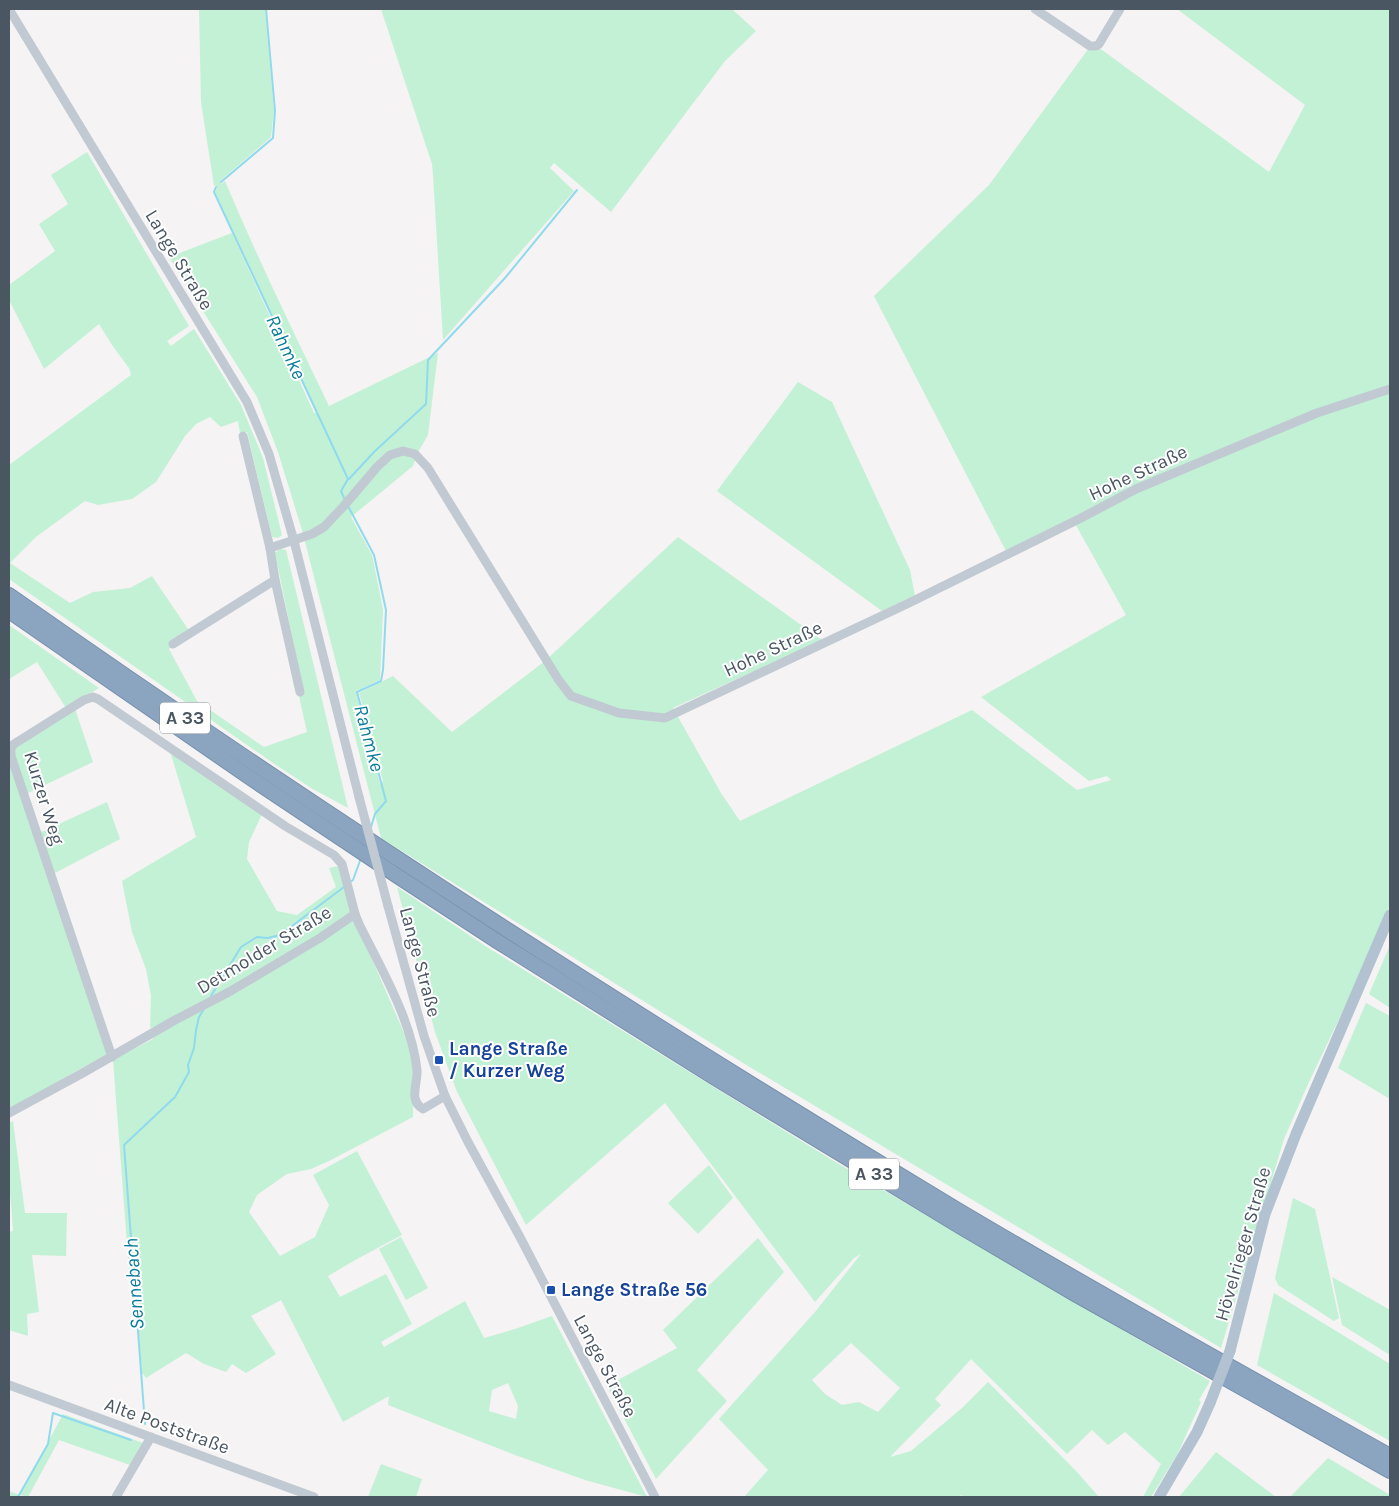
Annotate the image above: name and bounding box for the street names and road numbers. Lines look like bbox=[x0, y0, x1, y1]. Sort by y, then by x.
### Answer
street label: Lange Straße bbox=[140, 206, 218, 314]
street label: Hohe Straße bbox=[1085, 441, 1191, 505]
street label: Hohe Straße bbox=[720, 617, 826, 681]
road number: A 33 bbox=[160, 702, 210, 734]
street label: Kurzer Weg bbox=[19, 748, 69, 848]
street label: Detmolder Straße bbox=[193, 901, 335, 999]
street label: Lange Straße bbox=[395, 904, 445, 1020]
road number: A 33 bbox=[849, 1158, 899, 1190]
street label: Hövelrieger Straße bbox=[1210, 1164, 1276, 1324]
street label: Lange Straße bbox=[569, 1311, 641, 1421]
street label: Alte Poststraße bbox=[101, 1393, 233, 1459]

